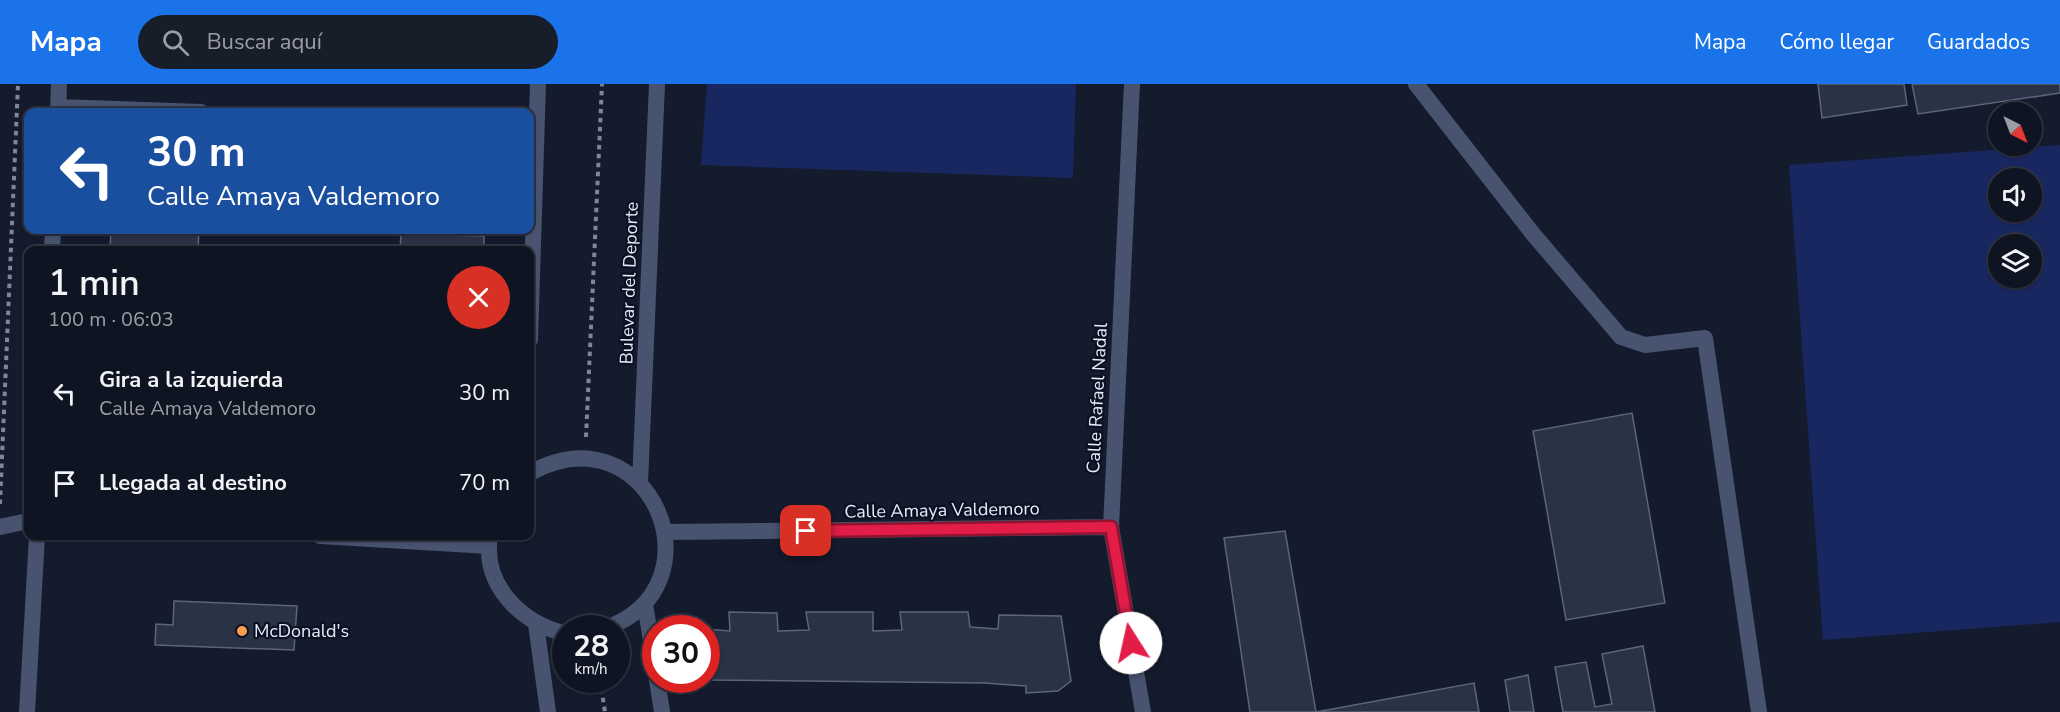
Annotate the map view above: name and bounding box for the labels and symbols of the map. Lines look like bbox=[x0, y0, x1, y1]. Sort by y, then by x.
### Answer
north arrow bbox=[1988, 102, 2042, 156]
street label: Bulevar del Deporte bbox=[614, 201, 644, 365]
street label: Calle Rafael Nadal bbox=[1081, 321, 1113, 474]
street label: Calle Amaya Valdemoro bbox=[844, 496, 1040, 524]
pin bbox=[780, 505, 831, 556]
position arrow bbox=[1099, 611, 1163, 675]
speed limit sign: 30 bbox=[642, 615, 720, 693]
place label: McDonald's bbox=[254, 619, 349, 643]
marker: McDonald's bbox=[235, 624, 249, 638]

